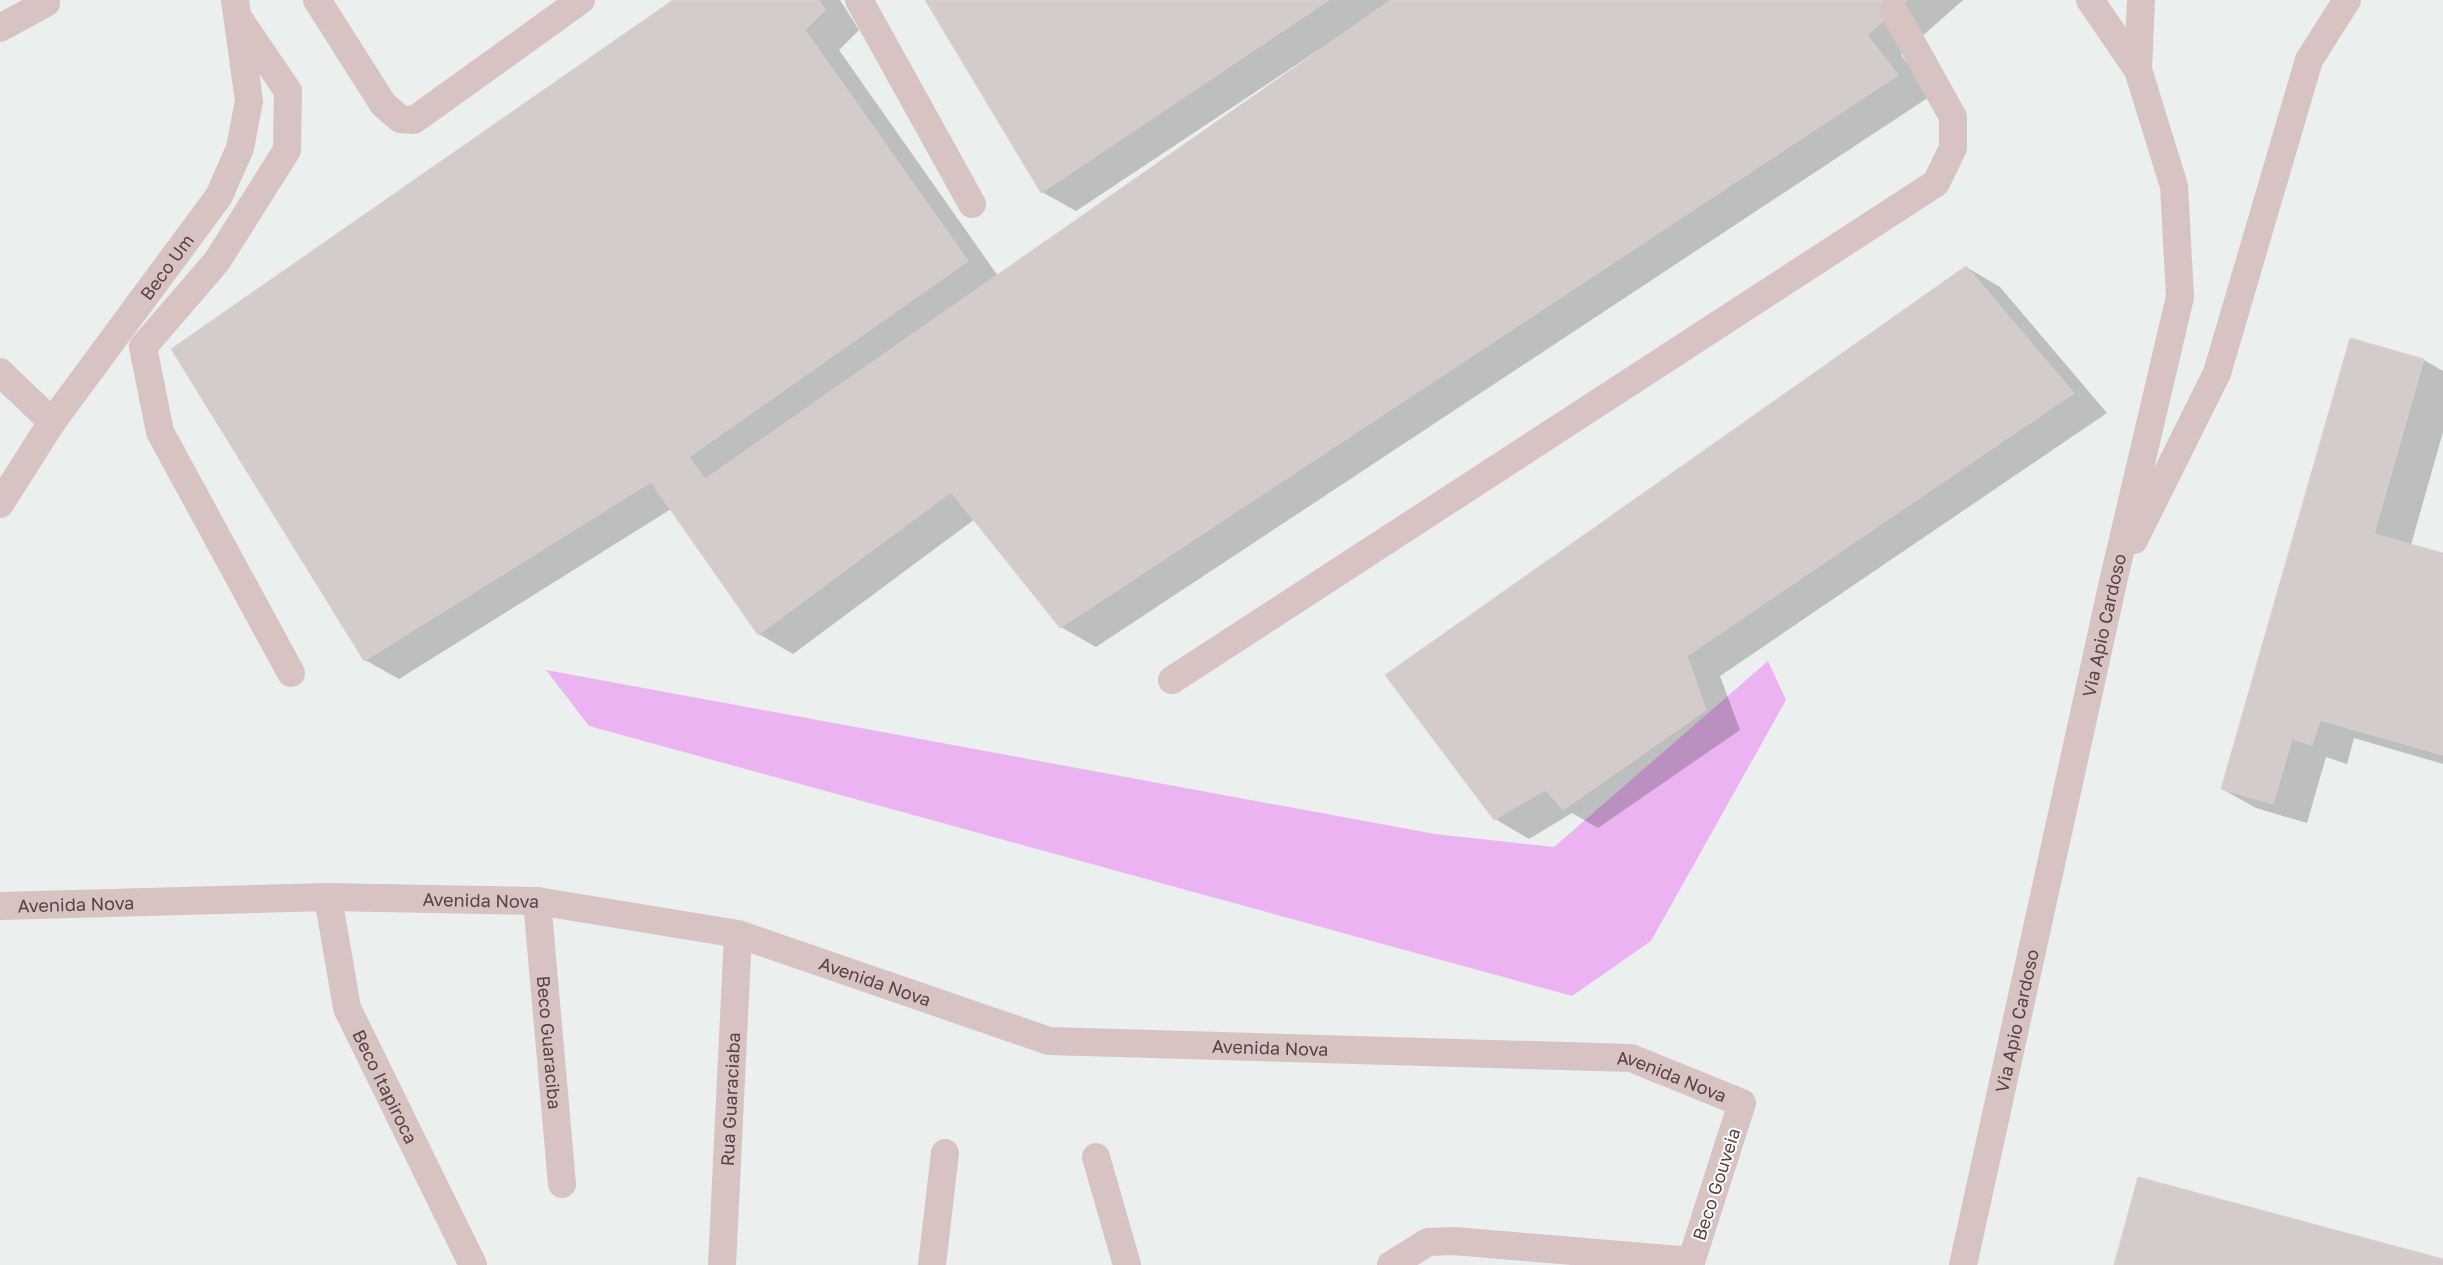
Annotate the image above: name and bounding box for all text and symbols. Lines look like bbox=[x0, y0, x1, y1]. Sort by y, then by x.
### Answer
street label: Beco Um bbox=[135, 229, 198, 304]
street label: Via Apio Cardoso bbox=[2077, 551, 2130, 699]
street label: Avenida Nova bbox=[422, 888, 539, 912]
street label: Avenida Nova bbox=[17, 891, 135, 917]
street label: Via Apio Cardoso bbox=[1990, 947, 2043, 1095]
street label: Avenida Nova bbox=[817, 952, 934, 1011]
street label: Beco Guaraciba bbox=[533, 975, 566, 1110]
street label: Beco Itapiroca bbox=[348, 1026, 423, 1147]
street label: Rua Guaraciaba bbox=[716, 1032, 744, 1167]
street label: Avenida Nova bbox=[1212, 1035, 1329, 1060]
street label: Avenida Nova bbox=[1616, 1047, 1730, 1107]
street label: Beco Gouveia bbox=[1687, 1125, 1745, 1243]

